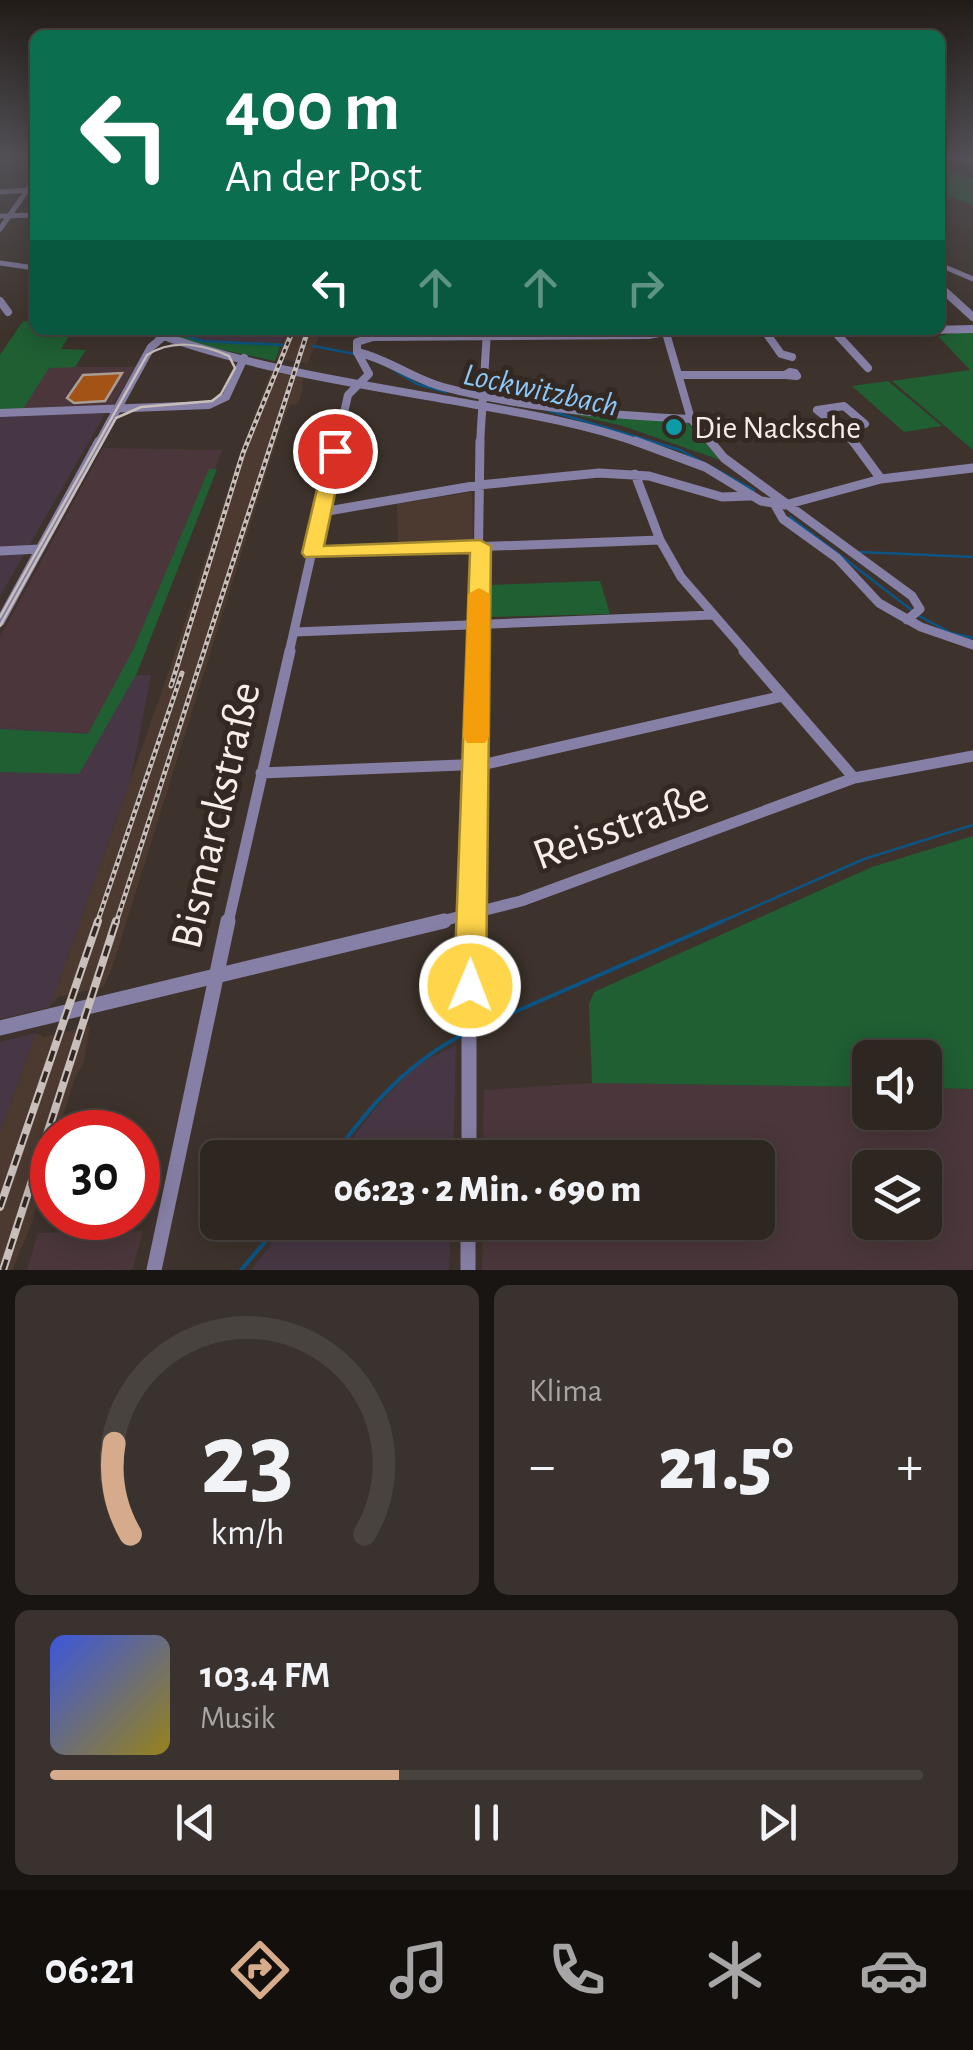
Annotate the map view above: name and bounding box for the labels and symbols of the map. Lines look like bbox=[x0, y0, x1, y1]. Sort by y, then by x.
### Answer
water label: Lockwitzbach bbox=[460, 358, 621, 422]
pin bbox=[293, 409, 378, 494]
place label: Die Nacksche bbox=[694, 412, 861, 444]
marker: Die Nacksche bbox=[663, 416, 685, 438]
street label: Bismarckstraße bbox=[164, 678, 269, 953]
street label: Reisstraße bbox=[527, 774, 715, 879]
position arrow bbox=[418, 934, 522, 1038]
speed limit sign: 30 bbox=[30, 1110, 160, 1240]

